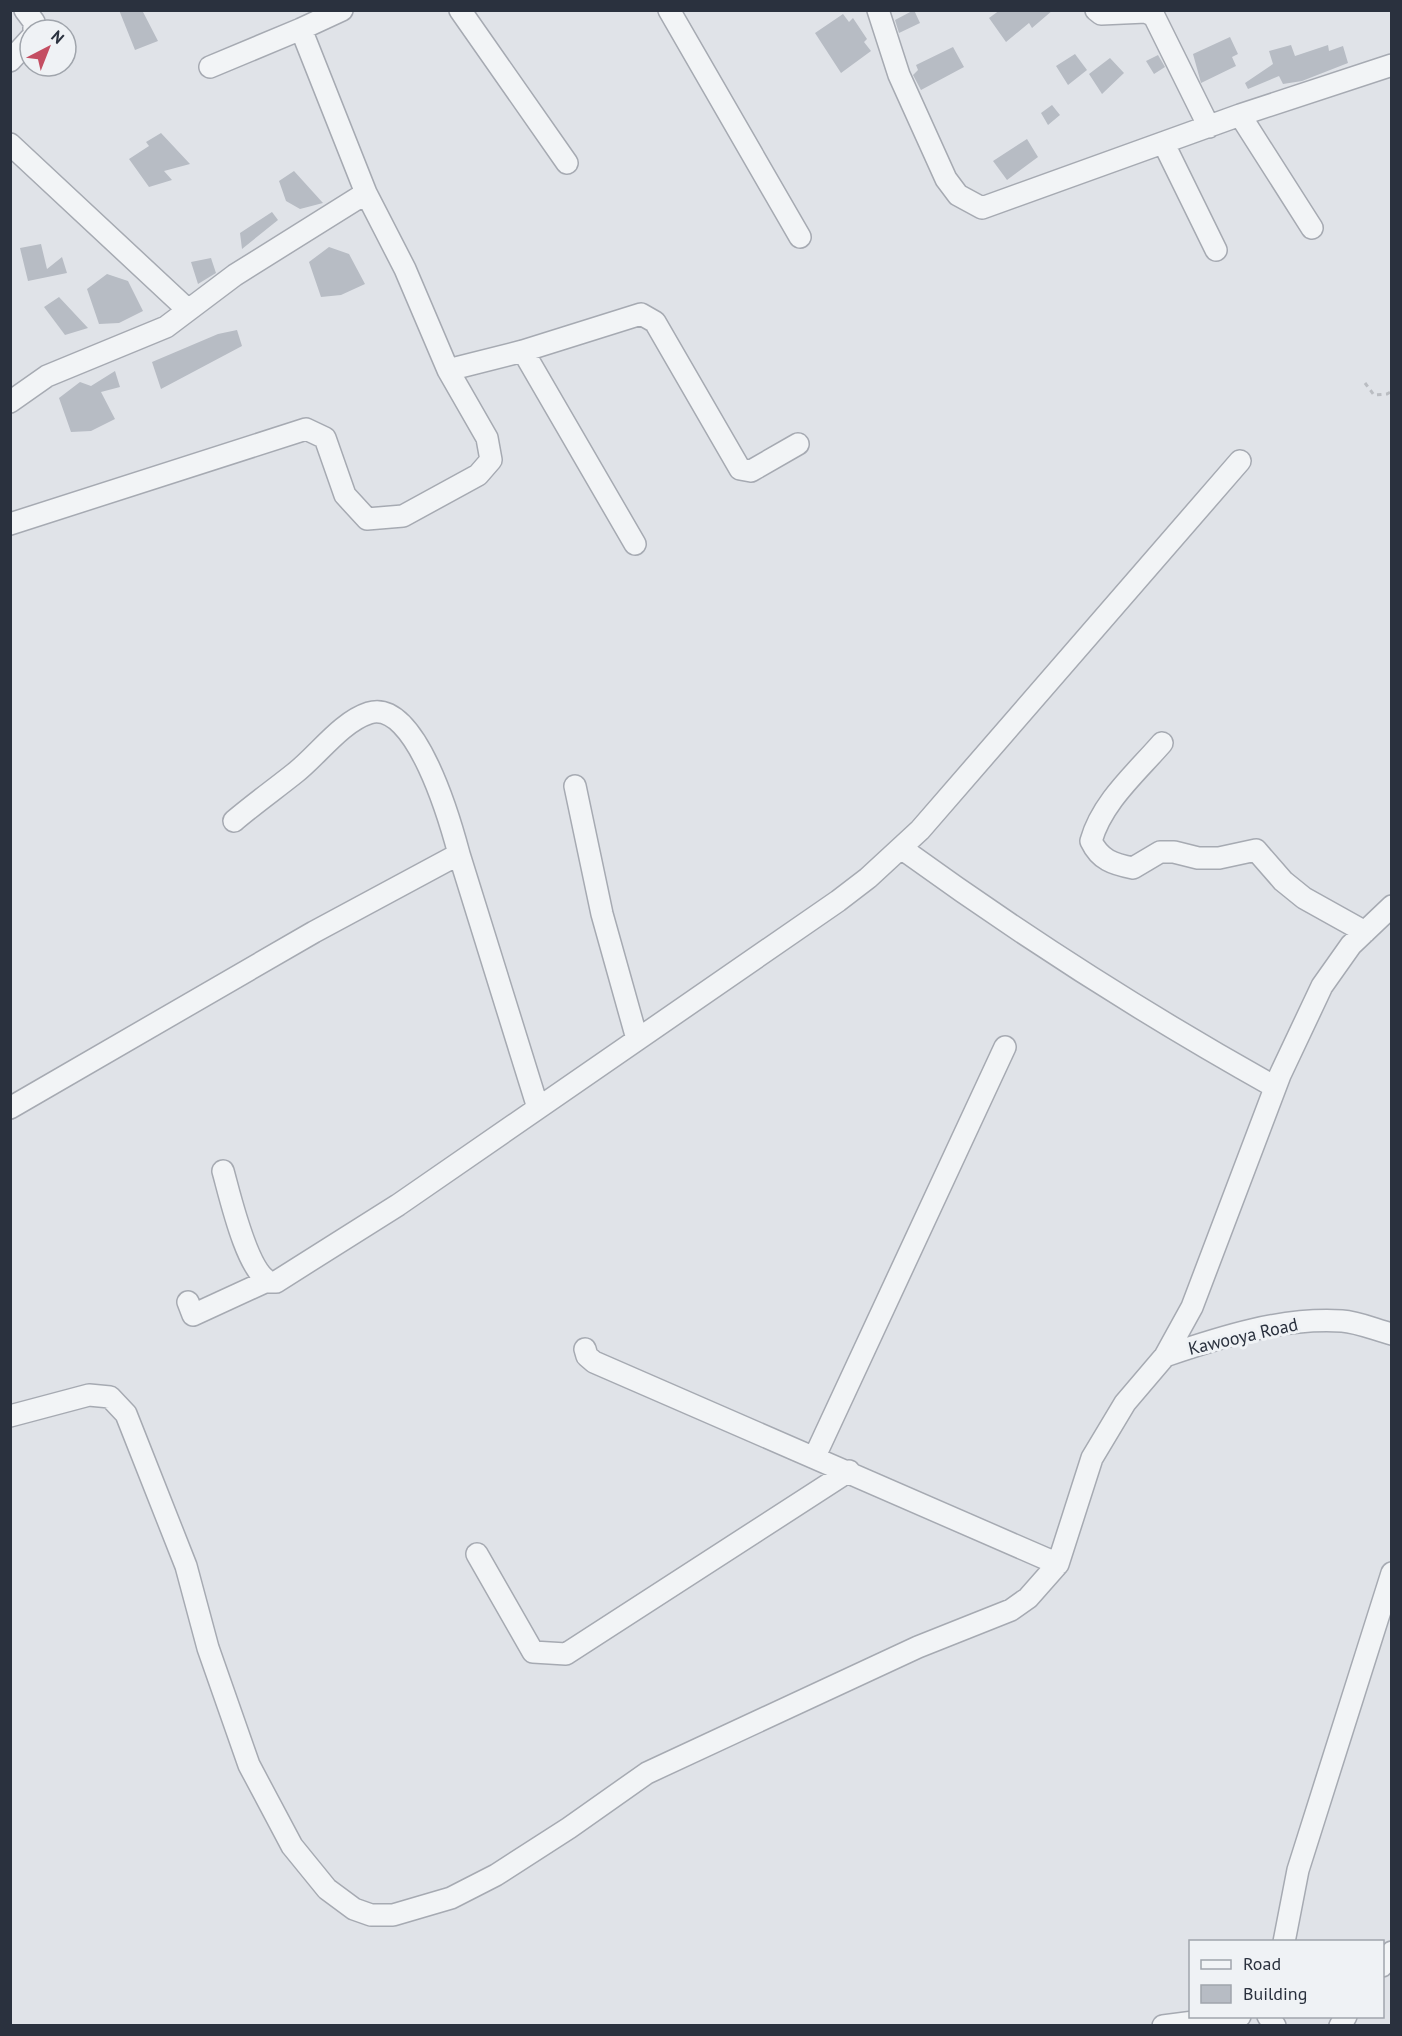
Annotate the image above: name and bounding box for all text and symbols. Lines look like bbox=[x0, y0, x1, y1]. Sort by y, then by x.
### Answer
north arrow bbox=[18, 18, 78, 78]
text: N bbox=[47, 26, 69, 48]
street label: Kawooya Road bbox=[1186, 1312, 1300, 1360]
legend bbox=[1189, 1940, 1384, 2018]
text: Road bbox=[1243, 1952, 1281, 1975]
text: Building bbox=[1243, 1982, 1307, 2005]

